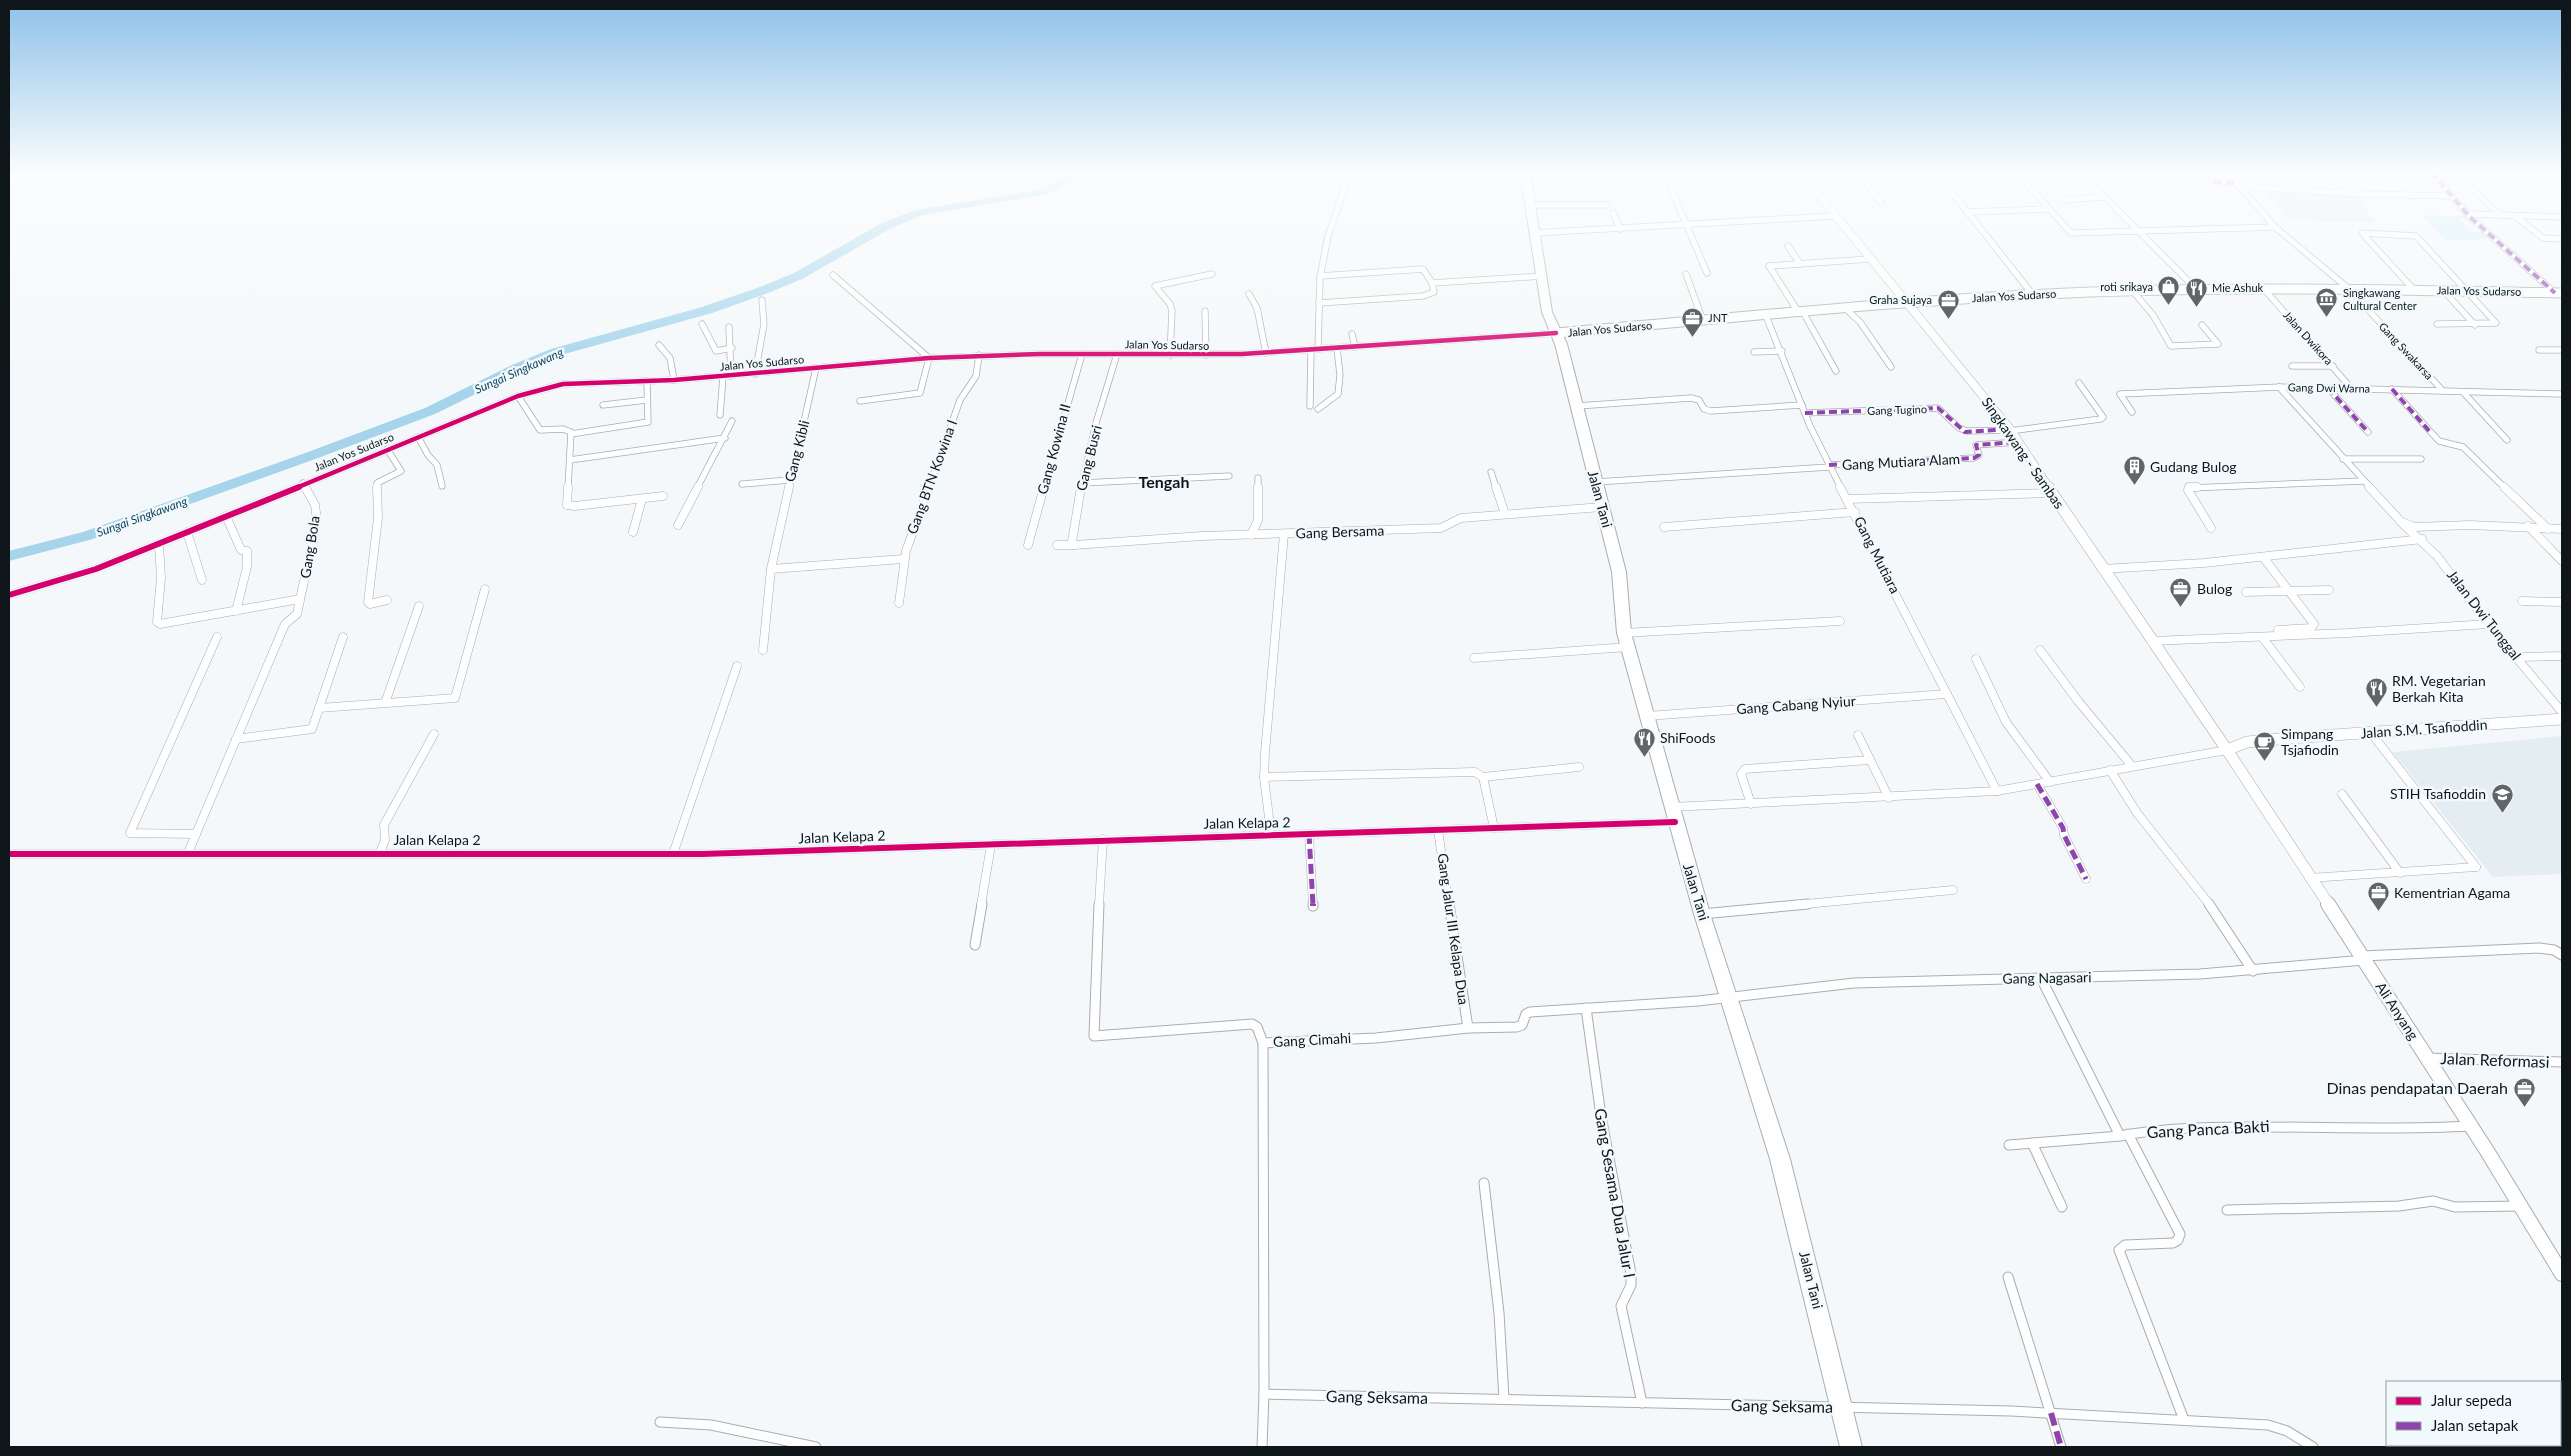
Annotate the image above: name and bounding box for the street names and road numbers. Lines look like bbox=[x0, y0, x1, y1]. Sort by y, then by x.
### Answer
street label: Jalan Yos Sudarso bbox=[2437, 283, 2521, 298]
street label: Jalan Yos Sudarso bbox=[1971, 287, 2057, 304]
street label: Jalan Dwikora bbox=[2281, 308, 2336, 367]
street label: Jalan Yos Sudarso bbox=[1567, 318, 1653, 339]
street label: Gang Swakarsa bbox=[2377, 319, 2436, 382]
street label: Jalan Yos Sudarso bbox=[1125, 337, 1209, 352]
street label: Jalan Yos Sudarso bbox=[719, 352, 805, 373]
street label: Gang Dwi Warna bbox=[2288, 380, 2370, 395]
street label: Singkawang - Sambas bbox=[1979, 394, 2068, 512]
street label: Gang Kowina II bbox=[1033, 402, 1074, 496]
street label: Gang Tugino bbox=[1867, 402, 1927, 417]
street label: Gang BTN Kowina I bbox=[903, 417, 960, 536]
street label: Gang Kibli bbox=[781, 418, 812, 483]
street label: Gang Busri bbox=[1072, 423, 1105, 492]
street label: Jalan Yos Sudarso bbox=[312, 430, 395, 473]
street label: Gang Mutiara Alam bbox=[1841, 450, 1961, 473]
street label: Jalan Tani bbox=[1585, 468, 1616, 529]
street label: Gang Mutiara bbox=[1851, 513, 1904, 596]
street label: Gang Bola bbox=[296, 514, 323, 579]
street label: Gang Bersama bbox=[1295, 521, 1385, 542]
street label: Jalan Dwi Tunggal bbox=[2444, 566, 2525, 663]
street label: Gang Cabang Nyiur bbox=[1736, 692, 1856, 717]
street label: Jalan S.M. Tsafioddin bbox=[2360, 716, 2488, 741]
street label: Jalan Kelapa 2 bbox=[1203, 813, 1291, 832]
street label: Jalan Kelapa 2 bbox=[798, 826, 886, 847]
street label: Jalan Kelapa 2 bbox=[393, 831, 481, 848]
street label: Gang Jalur III Kelapa Dua bbox=[1434, 852, 1473, 1006]
street label: Jalan Tani bbox=[1680, 861, 1713, 922]
street label: Gang Nagasari bbox=[2002, 968, 2092, 987]
street label: Ali Anyang bbox=[2372, 979, 2422, 1043]
street label: Gang Cimahi bbox=[1272, 1029, 1351, 1050]
street label: Jalan Reformasi bbox=[2440, 1048, 2550, 1071]
street label: Gang Sesama Dua Jalur I bbox=[1591, 1107, 1640, 1279]
street label: Gang Panca Bakti bbox=[2146, 1116, 2270, 1141]
street label: Jalan Tani bbox=[1796, 1249, 1827, 1310]
street label: Gang Seksama bbox=[1326, 1386, 1428, 1407]
street label: Gang Seksama bbox=[1731, 1395, 1833, 1416]

